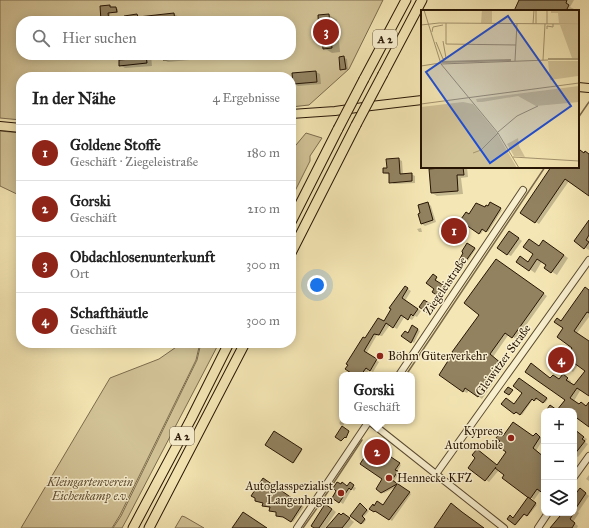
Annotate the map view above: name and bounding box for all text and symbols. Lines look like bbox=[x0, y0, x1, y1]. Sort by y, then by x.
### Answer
inset map bbox=[421, 10, 579, 168]
search box bbox=[16, 16, 296, 60]
pin: 3 bbox=[313, 17, 339, 47]
icon: search bbox=[30, 27, 52, 49]
text: Hier suchen bbox=[62, 29, 137, 47]
road number: A 2 bbox=[373, 30, 397, 48]
text: In der Nähe bbox=[32, 88, 116, 109]
text: 4 Ergebnisse bbox=[213, 90, 280, 106]
text: Goldene Stoffe bbox=[70, 136, 161, 154]
text: 1 bbox=[42, 145, 48, 161]
text: 180 m bbox=[247, 145, 280, 161]
text: Geschäft · Ziegeleistraße bbox=[70, 154, 198, 170]
text: Gorski bbox=[70, 192, 111, 210]
text: 2 bbox=[42, 201, 48, 217]
text: 210 m bbox=[247, 201, 280, 217]
text: Geschäft bbox=[70, 210, 117, 226]
pin: 1 bbox=[441, 216, 467, 246]
text: Obdachlosenunterkunft bbox=[70, 248, 215, 266]
street label: Ziegeleistraße bbox=[420, 254, 470, 318]
text: 3 bbox=[42, 257, 48, 273]
text: 300 m bbox=[246, 257, 280, 273]
text: Ort bbox=[70, 266, 89, 282]
your location bbox=[307, 275, 327, 295]
text: Schafthäutle bbox=[70, 304, 148, 322]
text: 4 bbox=[41, 313, 49, 329]
text: 300 m bbox=[246, 313, 280, 329]
street label: Gleiwitzer Straße bbox=[472, 321, 534, 399]
text: Geschäft bbox=[70, 322, 117, 338]
pin: 4 bbox=[548, 345, 574, 375]
place label: Böhm Güterverkehr bbox=[388, 349, 488, 363]
marker: Böhm Güterverkehr bbox=[375, 351, 385, 361]
popup bbox=[339, 372, 415, 424]
text: Gorski bbox=[354, 381, 394, 399]
text: Geschäft bbox=[354, 399, 400, 415]
map controls bbox=[541, 408, 577, 516]
button: + bbox=[541, 408, 577, 444]
place label: Kypreos Automobile bbox=[444, 424, 503, 452]
road number: A 2 bbox=[170, 427, 194, 445]
marker: Kypreos Automobile bbox=[506, 433, 516, 443]
pin: 2 bbox=[364, 437, 390, 467]
button: − bbox=[541, 444, 577, 480]
place label: Hennecke KFZ bbox=[397, 471, 473, 485]
marker: Hennecke KFZ bbox=[384, 473, 394, 483]
park label: Kleingartenverein Eichenkamp e.v. bbox=[46, 475, 134, 504]
place label: Autoglasspezialist Langenhagen bbox=[245, 479, 334, 508]
button: layers bbox=[541, 480, 577, 516]
marker: Autoglasspezialist Langenhagen bbox=[336, 488, 346, 498]

